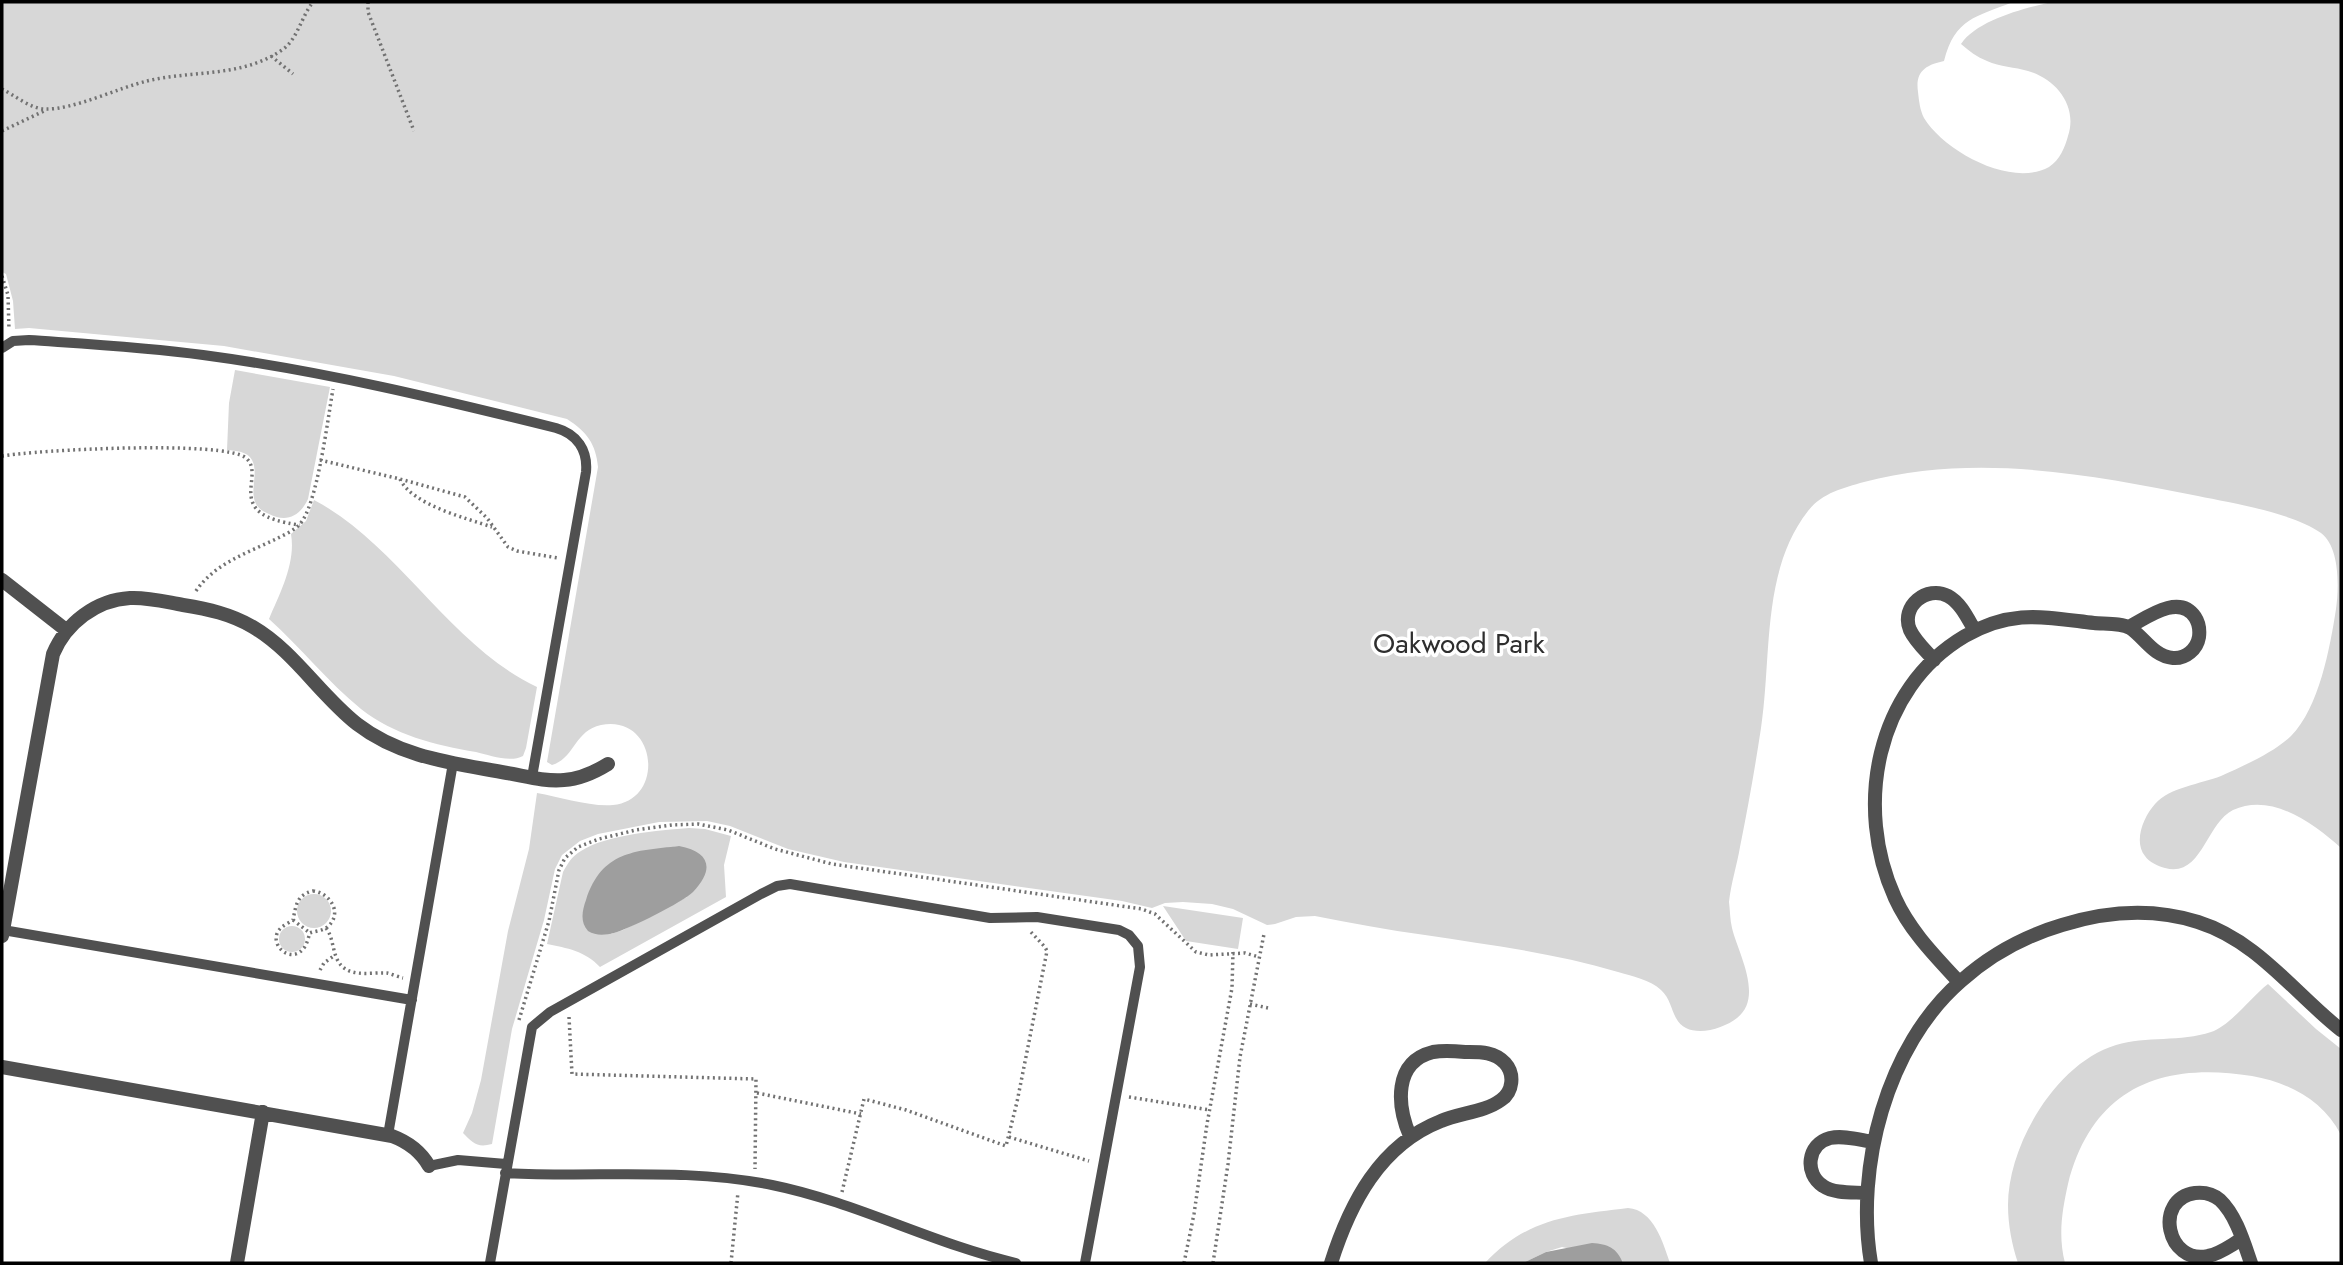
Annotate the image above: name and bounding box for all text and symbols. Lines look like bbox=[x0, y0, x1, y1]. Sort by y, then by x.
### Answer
park label: Oakwood Park bbox=[1373, 623, 1546, 664]

